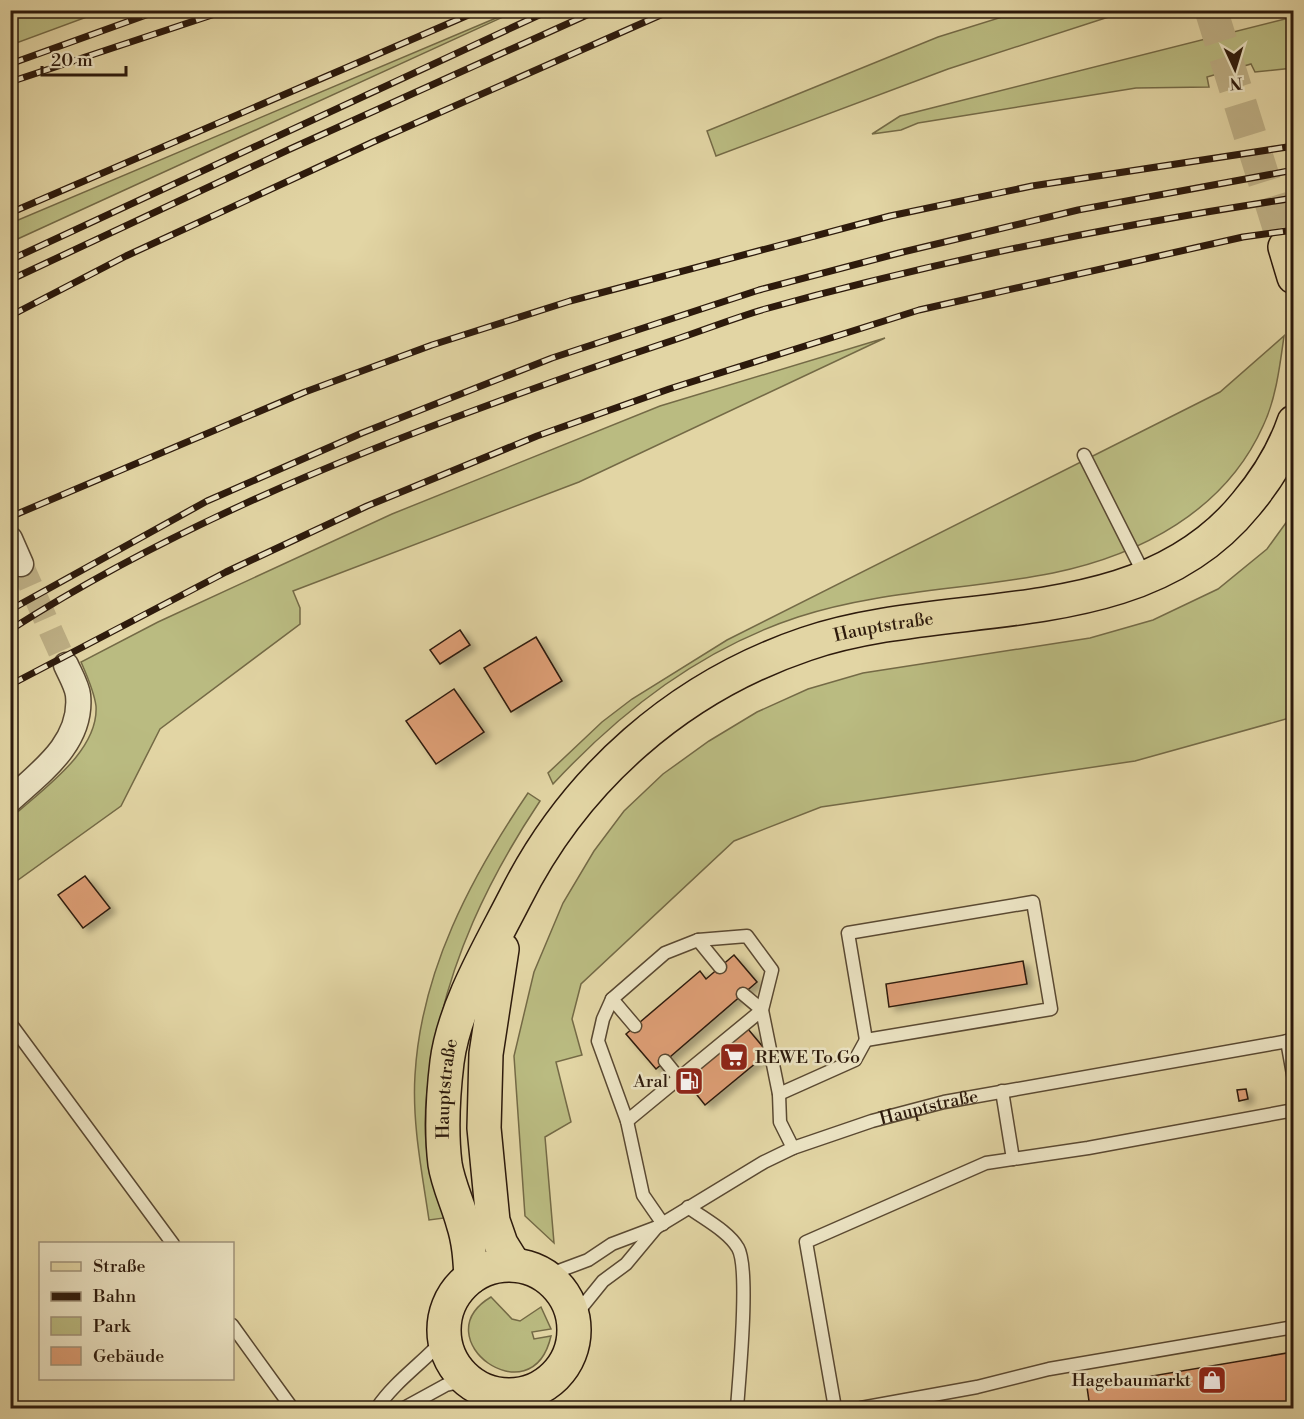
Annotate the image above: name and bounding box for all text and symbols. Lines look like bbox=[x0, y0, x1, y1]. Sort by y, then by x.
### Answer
scale bar bbox=[42, 39, 126, 77]
north arrow bbox=[1205, 39, 1265, 99]
text: 20 m bbox=[51, 49, 93, 72]
text: N bbox=[1229, 73, 1243, 93]
street label: Hauptstraße bbox=[831, 607, 935, 647]
street label: Hauptstraße bbox=[431, 1036, 463, 1139]
supermarket icon: REWE To Go bbox=[718, 1041, 750, 1073]
place label: REWE To Go bbox=[755, 1046, 860, 1069]
fuel station icon: Aral bbox=[673, 1065, 705, 1097]
place label: Aral bbox=[633, 1070, 669, 1093]
street label: Hauptstraße bbox=[877, 1085, 980, 1130]
legend bbox=[39, 1242, 234, 1380]
text: Straße bbox=[93, 1255, 146, 1278]
text: Bahn bbox=[92, 1285, 136, 1308]
text: Park bbox=[93, 1315, 132, 1338]
text: Gebäude bbox=[93, 1345, 164, 1368]
shop icon: Hagebaumarkt bbox=[1196, 1364, 1228, 1396]
place label: Hagebaumarkt bbox=[1071, 1369, 1192, 1392]

